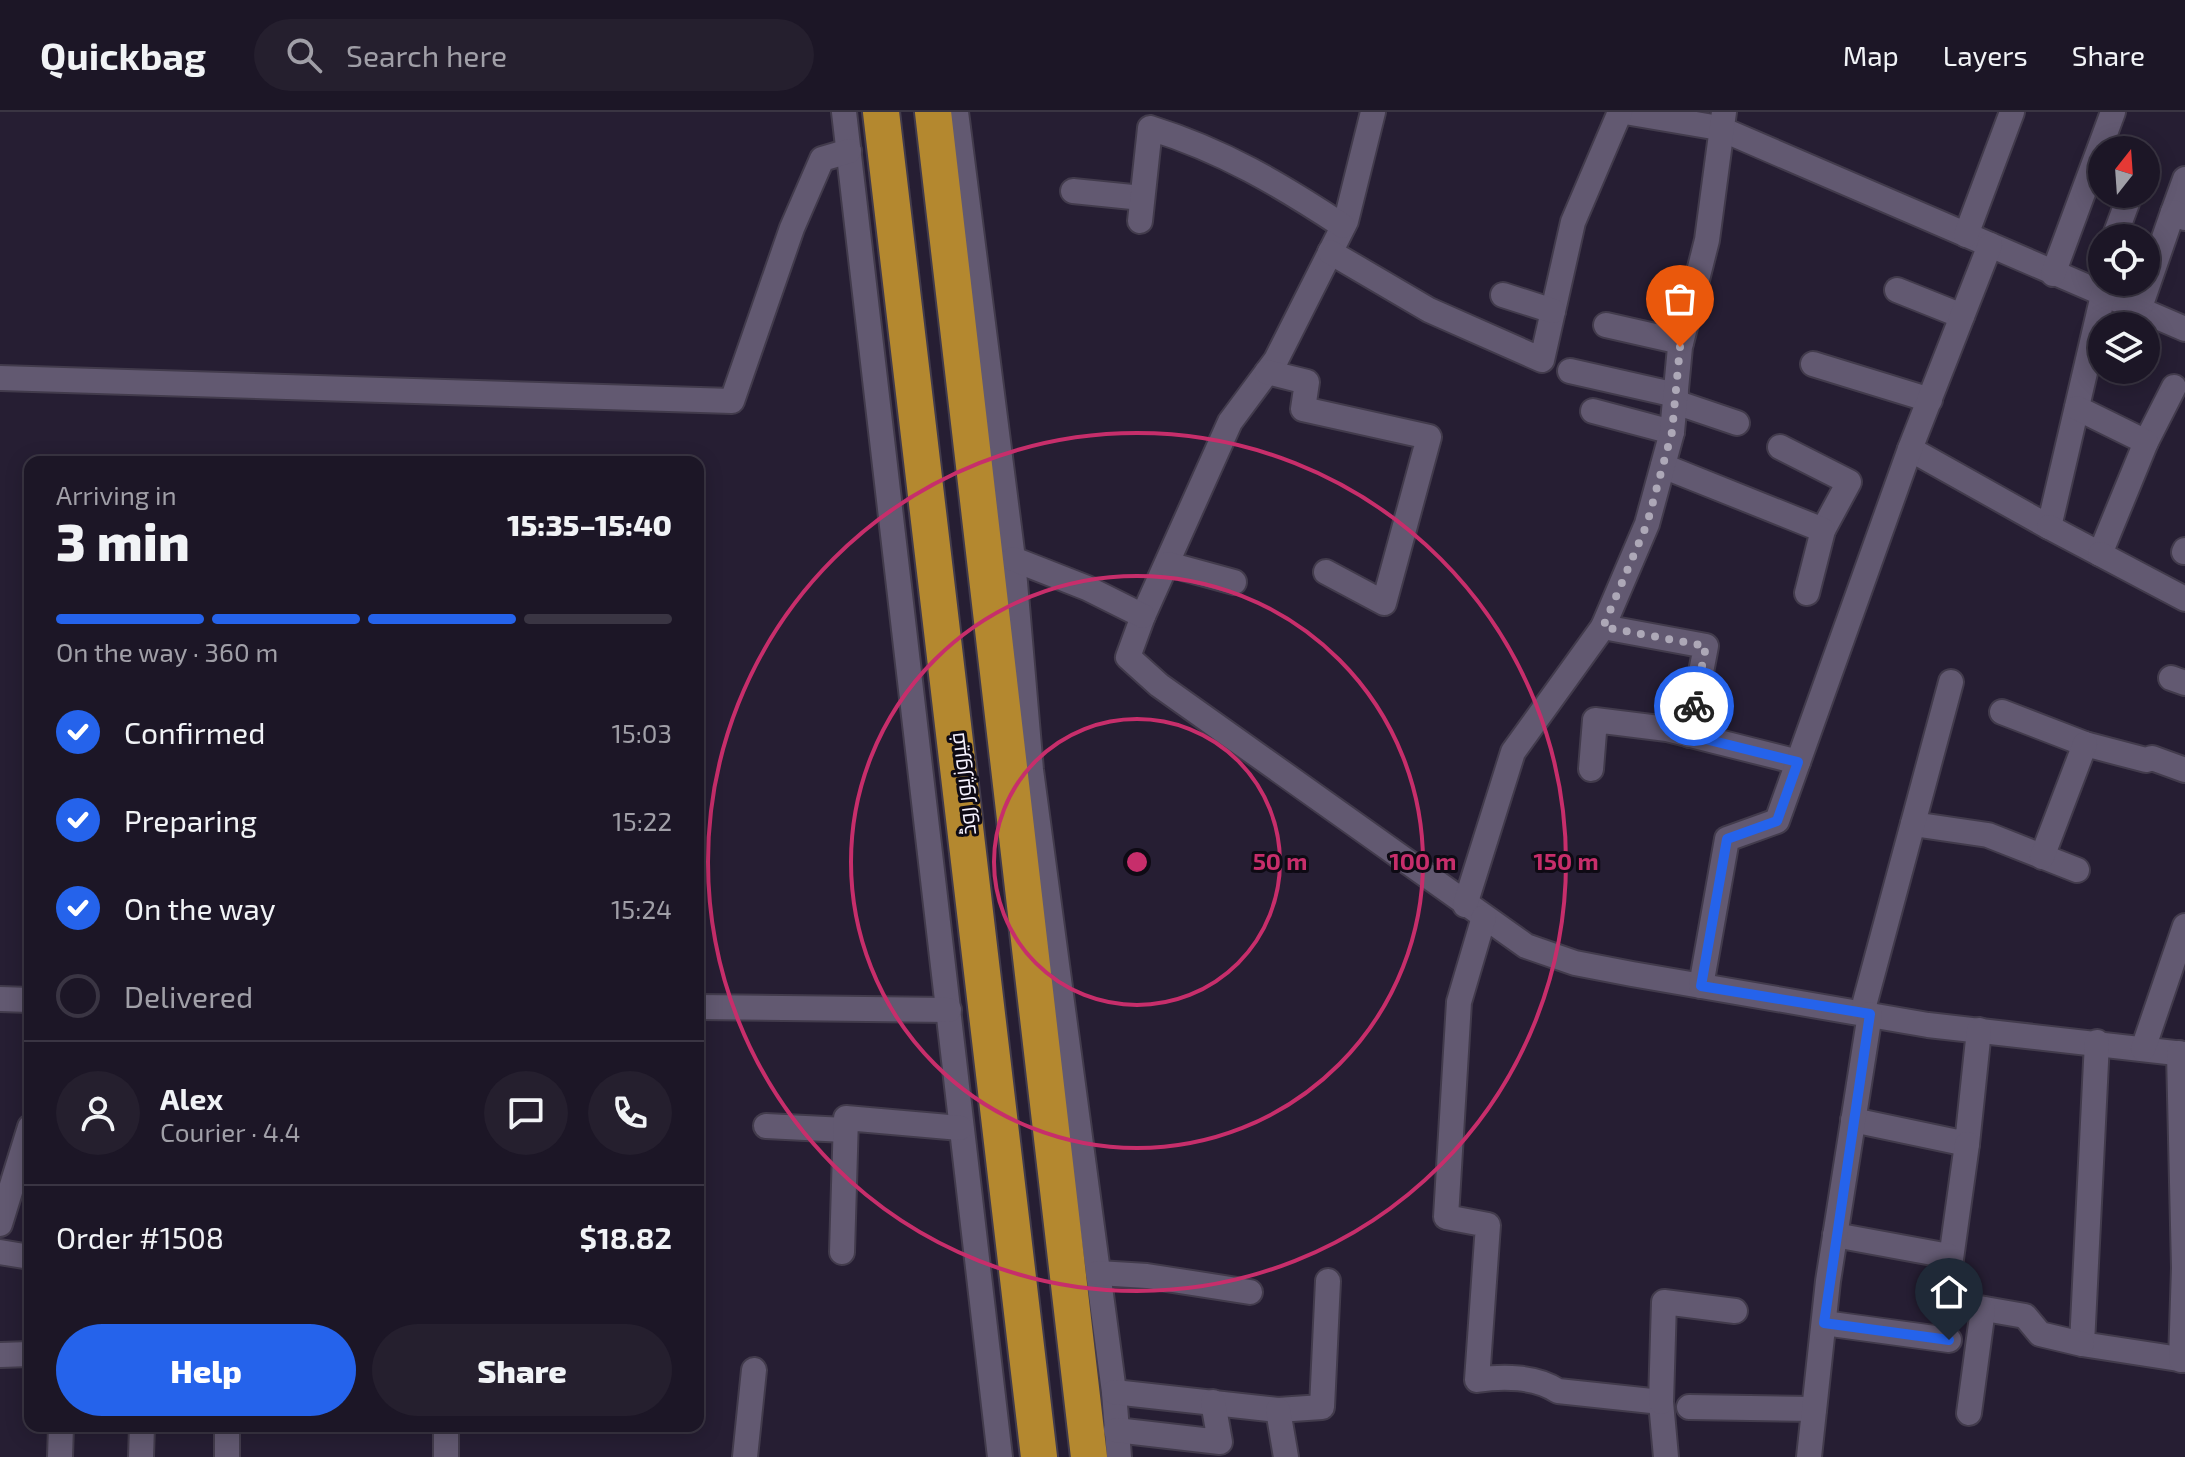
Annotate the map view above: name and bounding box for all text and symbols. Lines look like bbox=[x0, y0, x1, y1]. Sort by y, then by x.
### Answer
search box bbox=[254, 19, 814, 91]
text: Quickbag bbox=[40, 32, 206, 78]
icon: search bbox=[282, 33, 326, 77]
text: Search here bbox=[346, 37, 507, 73]
text: Map bbox=[1843, 38, 1899, 72]
text: Layers bbox=[1943, 38, 2028, 72]
text: Share bbox=[2072, 38, 2145, 72]
north arrow bbox=[2088, 136, 2160, 208]
map controls bbox=[2088, 136, 2160, 384]
button: locate bbox=[2088, 224, 2160, 296]
pin bbox=[1646, 265, 1714, 347]
icon: bag bbox=[1658, 277, 1702, 321]
button: layers bbox=[2088, 312, 2160, 384]
text: Arriving in bbox=[56, 479, 177, 510]
text: 15:35–15:40 bbox=[507, 506, 672, 542]
text: 3 min bbox=[56, 509, 190, 571]
text: On the way · 360 m bbox=[56, 636, 278, 667]
courier bbox=[1654, 666, 1734, 746]
icon: bike bbox=[1672, 684, 1716, 728]
icon: check bbox=[56, 710, 100, 754]
text: Confirmed bbox=[124, 714, 265, 750]
text: 15:03 bbox=[611, 717, 672, 748]
street label: فیروزپور روڈ bbox=[942, 731, 983, 837]
icon: check bbox=[56, 798, 100, 842]
text: Preparing bbox=[124, 802, 257, 838]
text: 15:22 bbox=[612, 805, 672, 836]
text: 50 m bbox=[1253, 846, 1307, 875]
text: 100 m bbox=[1390, 846, 1456, 875]
text: 150 m bbox=[1533, 846, 1599, 875]
centre of rings bbox=[1123, 848, 1151, 876]
icon: check bbox=[56, 886, 100, 930]
text: On the way bbox=[124, 890, 276, 926]
text: 15:24 bbox=[611, 893, 672, 924]
text: Delivered bbox=[124, 978, 253, 1014]
button: person bbox=[56, 1071, 140, 1155]
button: chat bbox=[484, 1071, 568, 1155]
button: phone bbox=[588, 1071, 672, 1155]
text: Alex bbox=[160, 1080, 223, 1116]
text: Courier · 4.4 bbox=[160, 1116, 301, 1147]
text: Order #1508 bbox=[56, 1219, 224, 1255]
text: $18.82 bbox=[580, 1219, 672, 1255]
pin bbox=[1915, 1258, 1983, 1340]
icon: home bbox=[1927, 1270, 1971, 1314]
button: Help bbox=[56, 1324, 356, 1416]
button: Share bbox=[372, 1324, 672, 1416]

